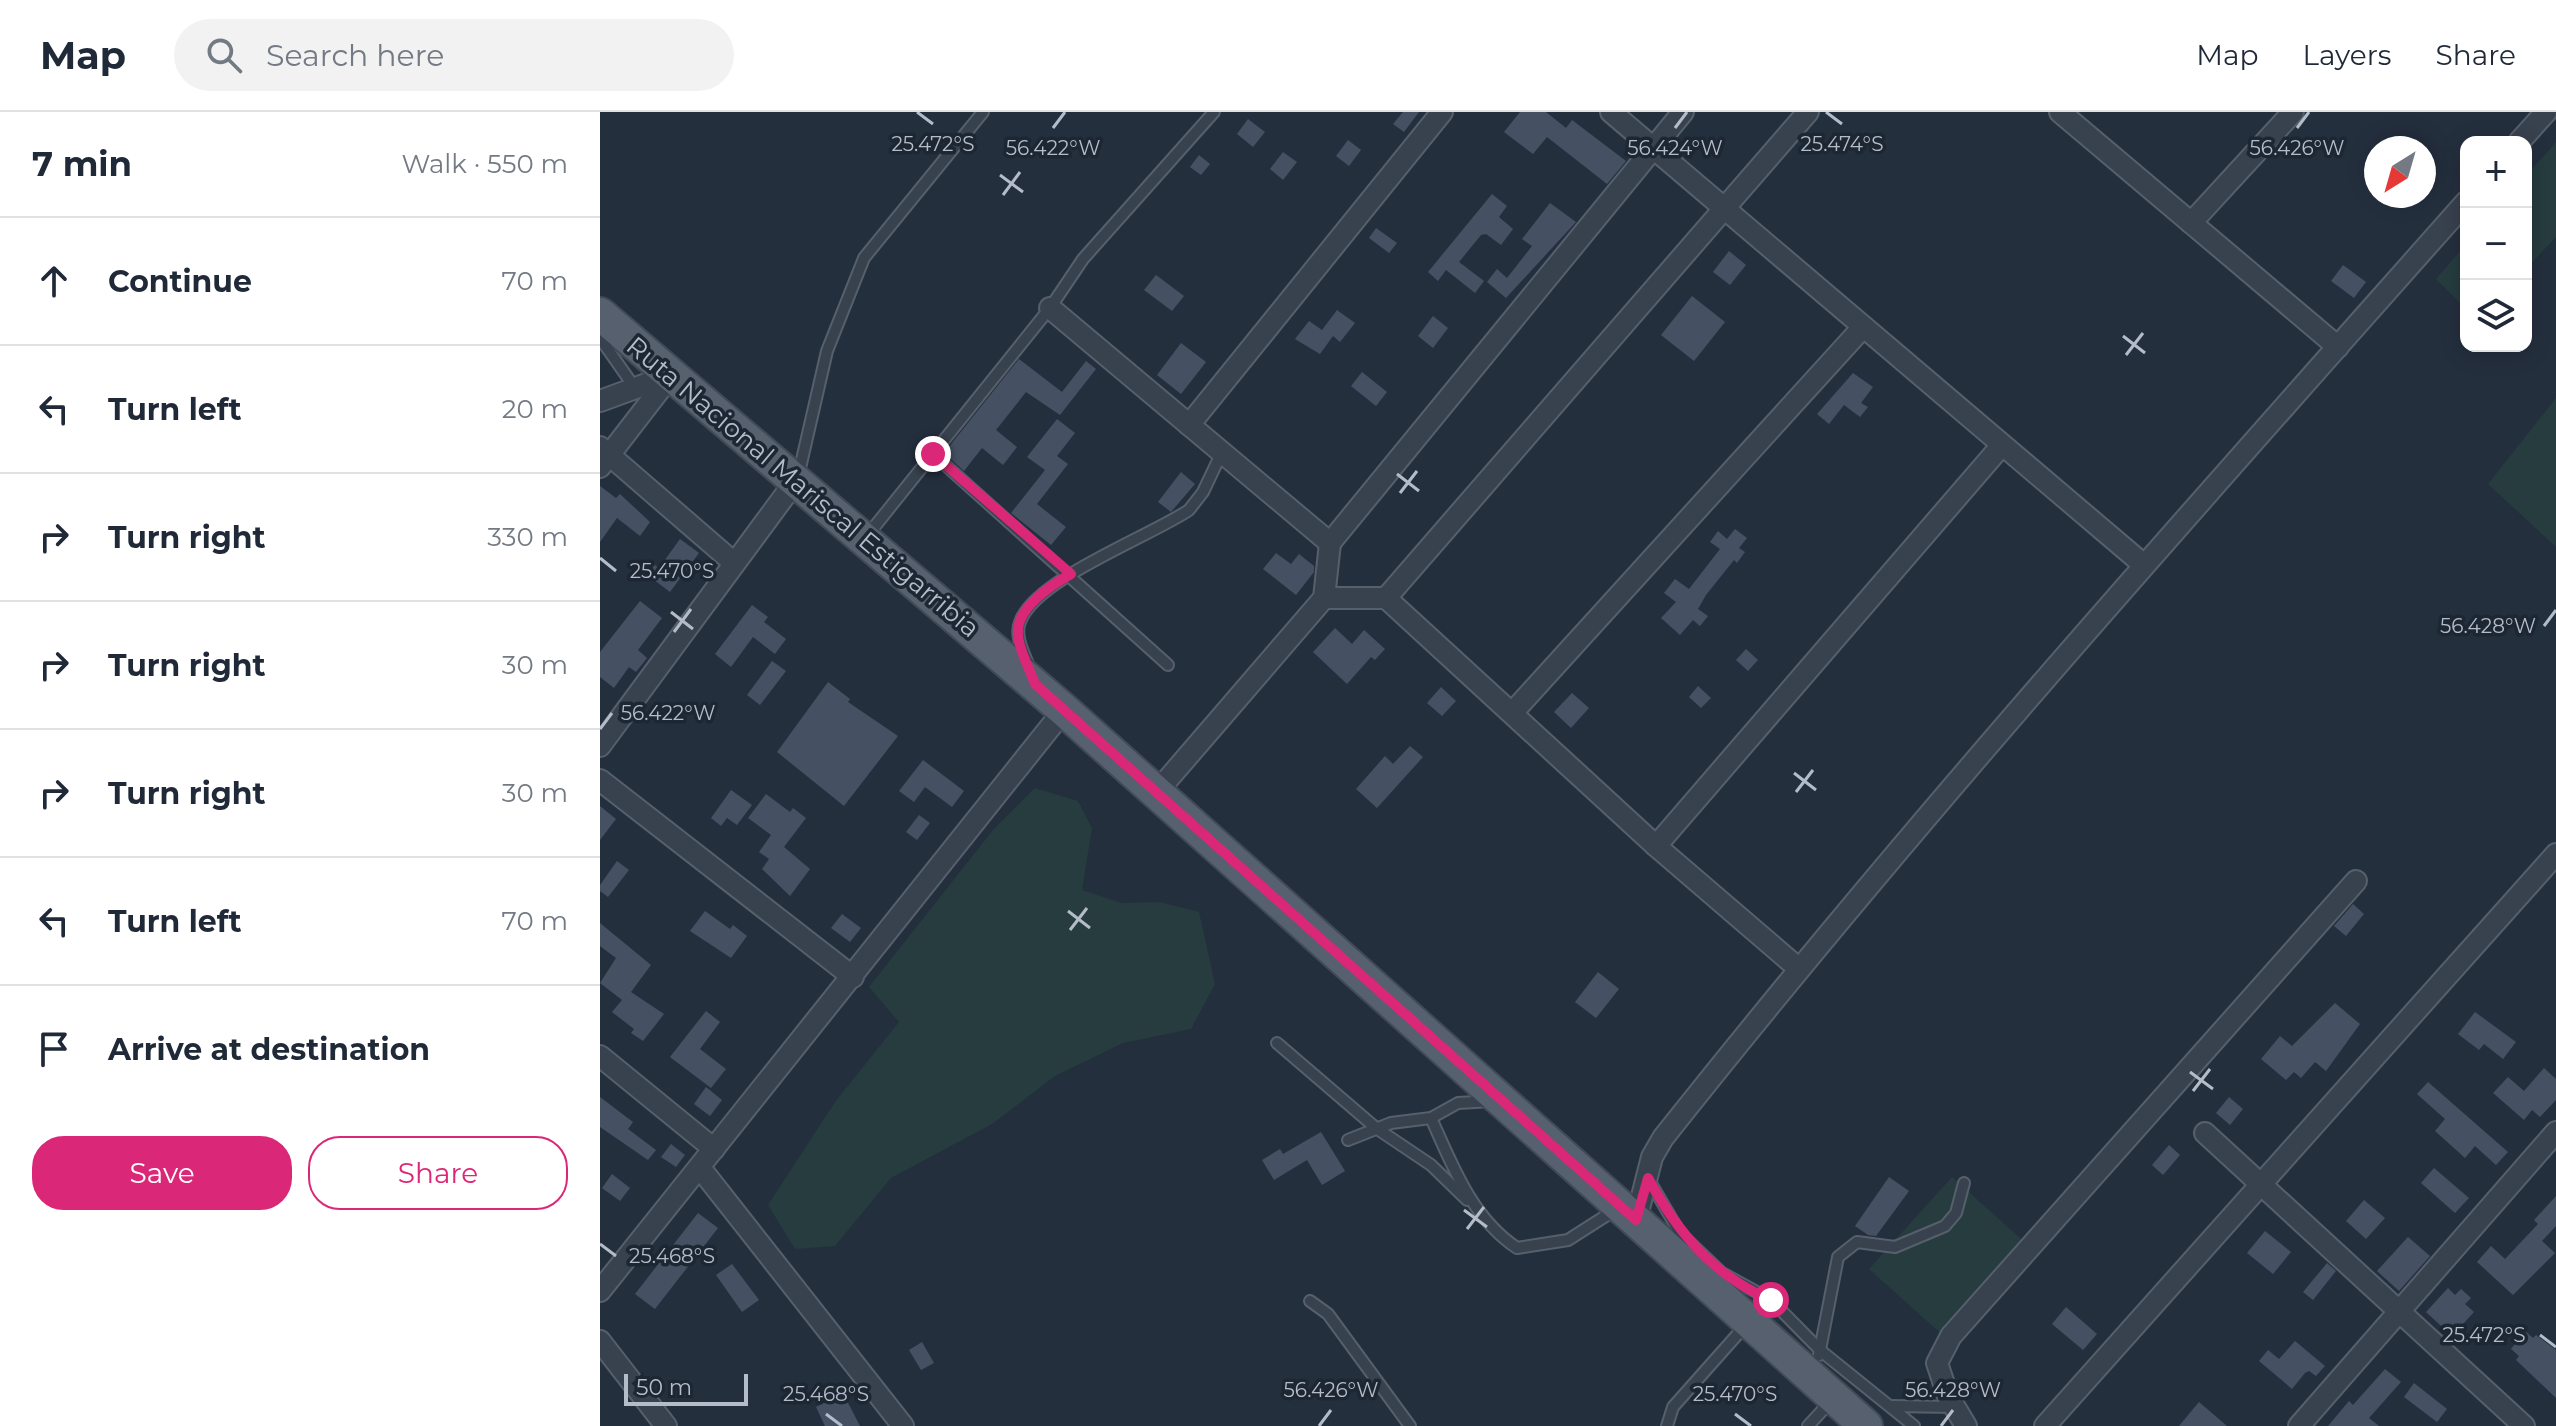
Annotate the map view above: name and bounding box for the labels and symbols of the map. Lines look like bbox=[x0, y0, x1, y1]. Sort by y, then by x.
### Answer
text: 25.472°S bbox=[891, 132, 975, 156]
text: 25.474°S bbox=[1800, 132, 1884, 156]
text: 56.422°W bbox=[1006, 136, 1100, 160]
text: 56.424°W bbox=[1627, 136, 1723, 160]
text: 56.426°W bbox=[2249, 136, 2345, 160]
north arrow bbox=[2364, 136, 2436, 208]
street label: Ruta Nacional Mariscal Estigarribia bbox=[620, 330, 986, 644]
route end bbox=[915, 436, 951, 472]
text: 25.470°S bbox=[630, 559, 714, 583]
text: 56.428°W bbox=[2440, 614, 2536, 638]
text: 56.422°W bbox=[621, 701, 715, 725]
text: 25.468°S bbox=[629, 1244, 715, 1268]
route start bbox=[1753, 1282, 1789, 1318]
text: 25.472°S bbox=[2442, 1323, 2526, 1347]
scale bar bbox=[624, 1370, 748, 1406]
text: 56.426°W bbox=[1283, 1378, 1379, 1402]
text: 56.428°W bbox=[1905, 1378, 2001, 1402]
text: 25.468°S bbox=[783, 1382, 869, 1406]
text: 25.470°S bbox=[1693, 1382, 1777, 1406]

